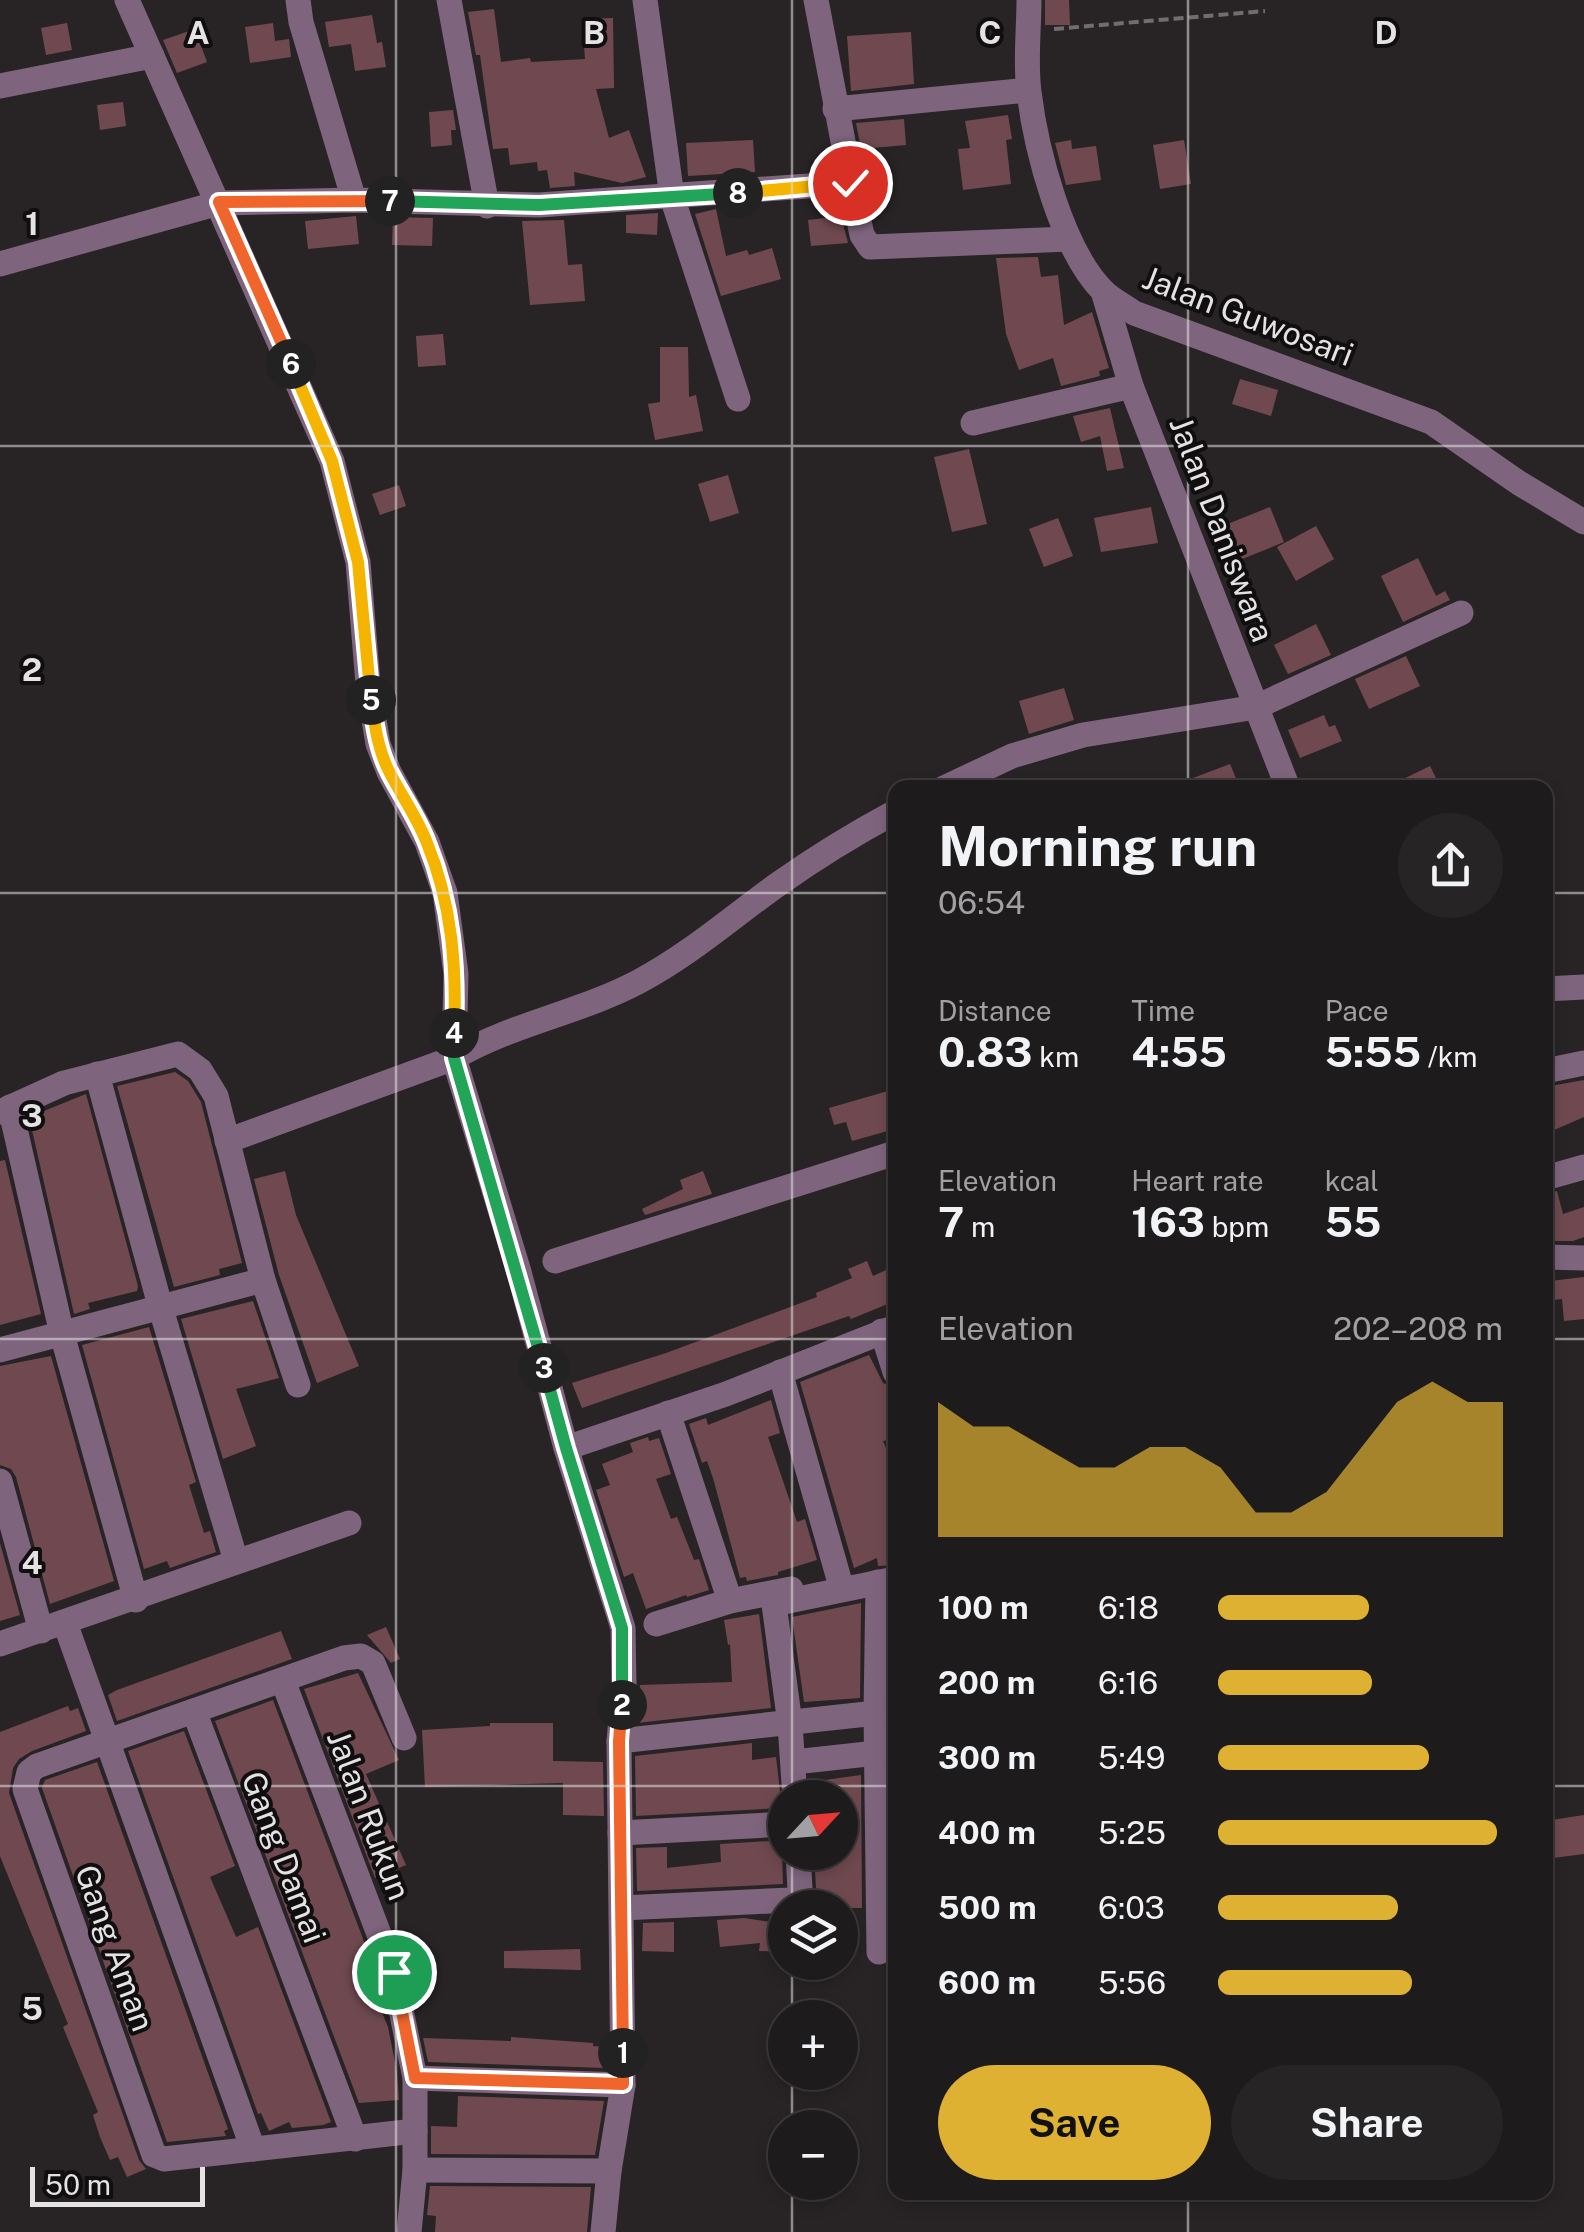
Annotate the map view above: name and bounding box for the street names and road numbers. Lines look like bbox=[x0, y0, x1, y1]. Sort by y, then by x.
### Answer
street label: Jalan Guwosari bbox=[1137, 259, 1359, 373]
street label: Jalan Daniswara bbox=[1162, 411, 1282, 647]
street label: Jalan Rukun bbox=[320, 1725, 418, 1905]
street label: Gang Damai bbox=[234, 1766, 334, 1948]
street label: Gang Aman bbox=[68, 1860, 162, 2036]

